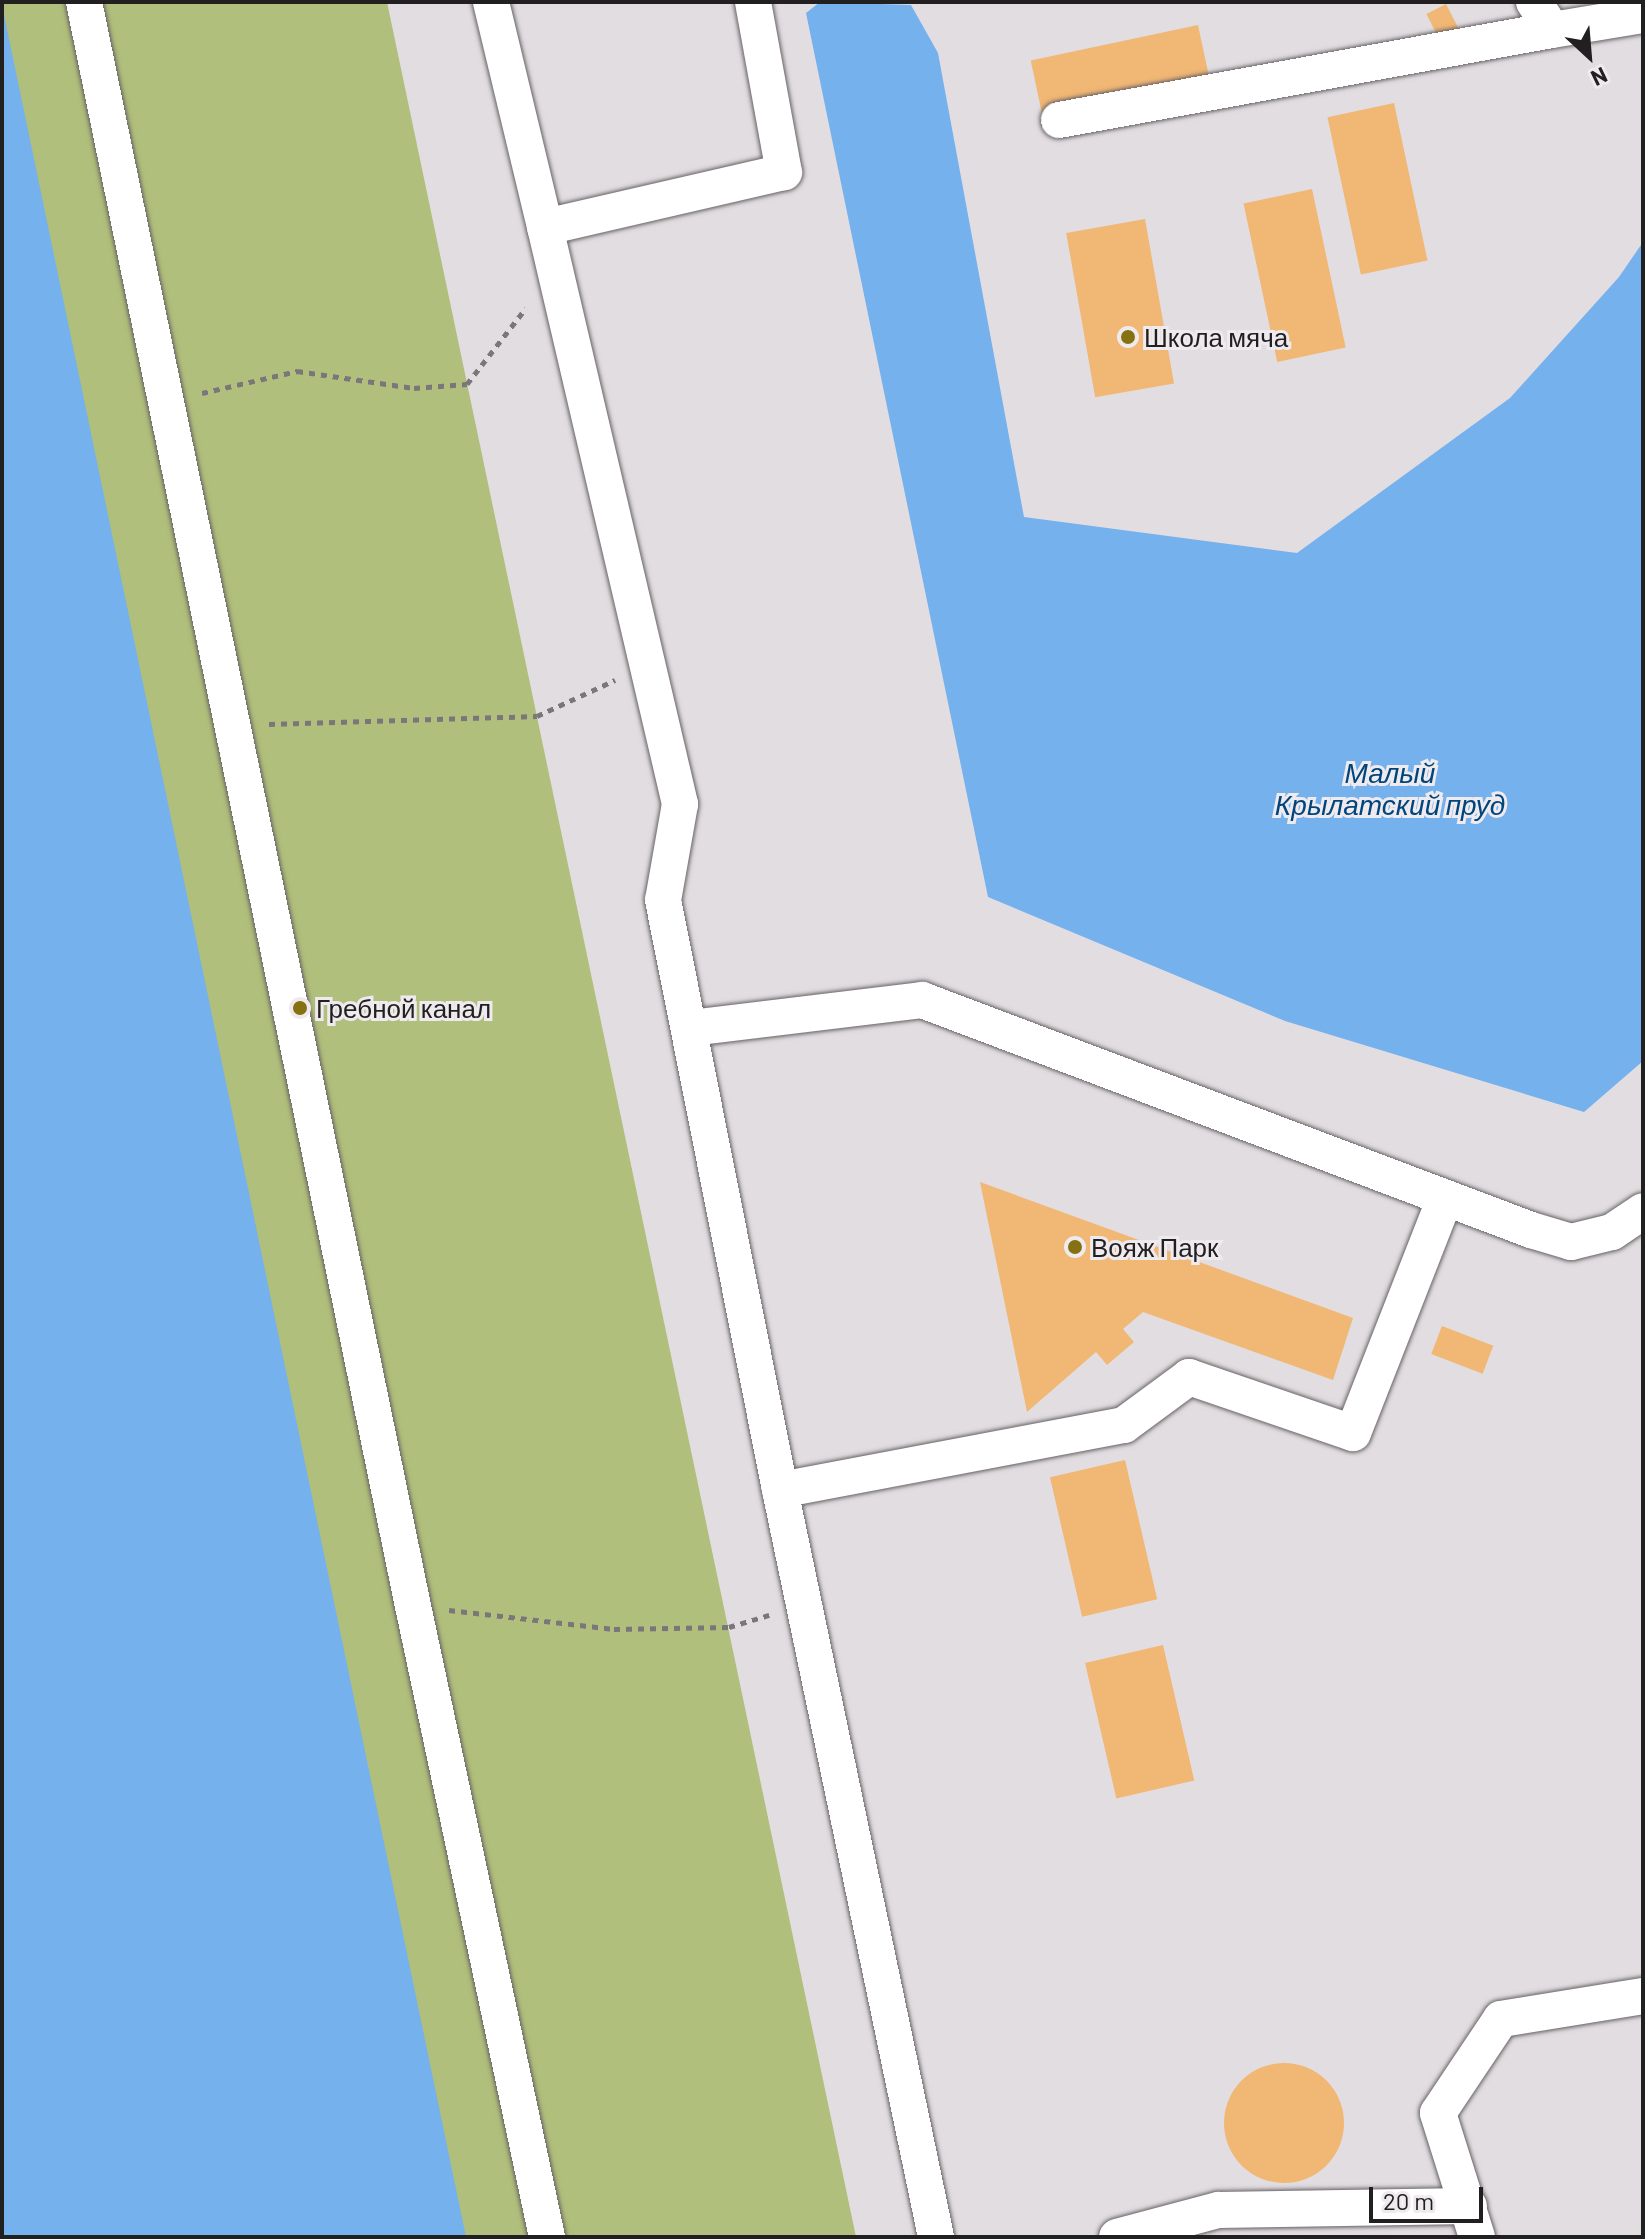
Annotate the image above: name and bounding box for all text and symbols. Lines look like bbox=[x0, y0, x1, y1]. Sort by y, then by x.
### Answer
north arrow bbox=[1549, 16, 1629, 96]
text: N bbox=[1587, 63, 1612, 92]
place label: Школа мяча bbox=[1144, 321, 1288, 353]
marker: Школа мяча bbox=[1119, 328, 1137, 346]
water label: Малый Крылатский пруд bbox=[1275, 755, 1505, 821]
place label: Гребной канал bbox=[316, 992, 491, 1024]
marker: Гребной канал bbox=[291, 999, 309, 1017]
place label: Вояж Парк bbox=[1091, 1231, 1218, 1263]
marker: Вояж Парк bbox=[1066, 1238, 1084, 1256]
scale bar bbox=[1373, 2171, 1487, 2221]
text: 20 m bbox=[1383, 2186, 1434, 2215]

